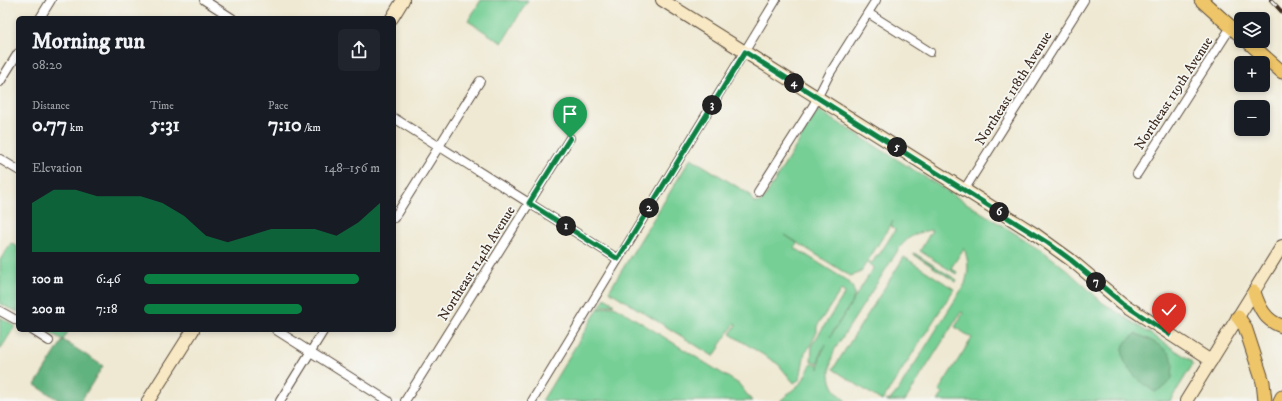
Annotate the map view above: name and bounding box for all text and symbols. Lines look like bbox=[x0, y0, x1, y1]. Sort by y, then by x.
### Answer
map controls bbox=[1234, 12, 1270, 136]
button: layers bbox=[1234, 12, 1270, 48]
text: Morning run bbox=[32, 28, 145, 55]
street label: Northeast 118th Avenue bbox=[971, 28, 1056, 149]
button: share bbox=[338, 29, 380, 71]
street label: Northeast 119th Avenue bbox=[1131, 33, 1217, 153]
button: + bbox=[1234, 56, 1270, 92]
text: 08:20 bbox=[32, 57, 62, 73]
pin: 4 bbox=[784, 73, 804, 93]
text: 4 bbox=[791, 76, 797, 90]
pin: 3 bbox=[702, 95, 722, 115]
pin bbox=[553, 97, 587, 138]
text: 3 bbox=[710, 98, 714, 112]
text: Distance bbox=[32, 99, 70, 113]
text: Time bbox=[150, 99, 174, 113]
text: Pace bbox=[268, 99, 288, 113]
button: − bbox=[1234, 100, 1270, 136]
icon: arrive bbox=[559, 103, 581, 125]
text: 0.77 bbox=[32, 113, 67, 138]
text: 5:31 bbox=[150, 113, 180, 138]
text: 7:10 bbox=[268, 113, 302, 138]
text: km bbox=[67, 121, 83, 135]
text: /km bbox=[302, 121, 321, 135]
pin: 5 bbox=[887, 137, 907, 157]
text: 5 bbox=[894, 140, 900, 154]
text: Elevation bbox=[32, 160, 82, 176]
text: 148–156 m bbox=[324, 160, 380, 176]
pin: 2 bbox=[639, 198, 659, 218]
text: 2 bbox=[646, 201, 652, 215]
street label: Northeast 114th Avenue bbox=[434, 202, 520, 324]
pin: 6 bbox=[989, 202, 1009, 222]
text: 6 bbox=[996, 205, 1002, 219]
pin: 1 bbox=[556, 216, 576, 236]
text: 1 bbox=[564, 219, 568, 233]
text: 100 m bbox=[32, 271, 63, 287]
text: 6:46 bbox=[96, 271, 120, 287]
pin: 7 bbox=[1086, 272, 1106, 292]
text: 7 bbox=[1093, 275, 1099, 289]
pin bbox=[1152, 293, 1186, 334]
icon: check bbox=[1158, 299, 1180, 321]
text: 200 m bbox=[32, 301, 65, 317]
text: 7:18 bbox=[96, 301, 118, 317]

